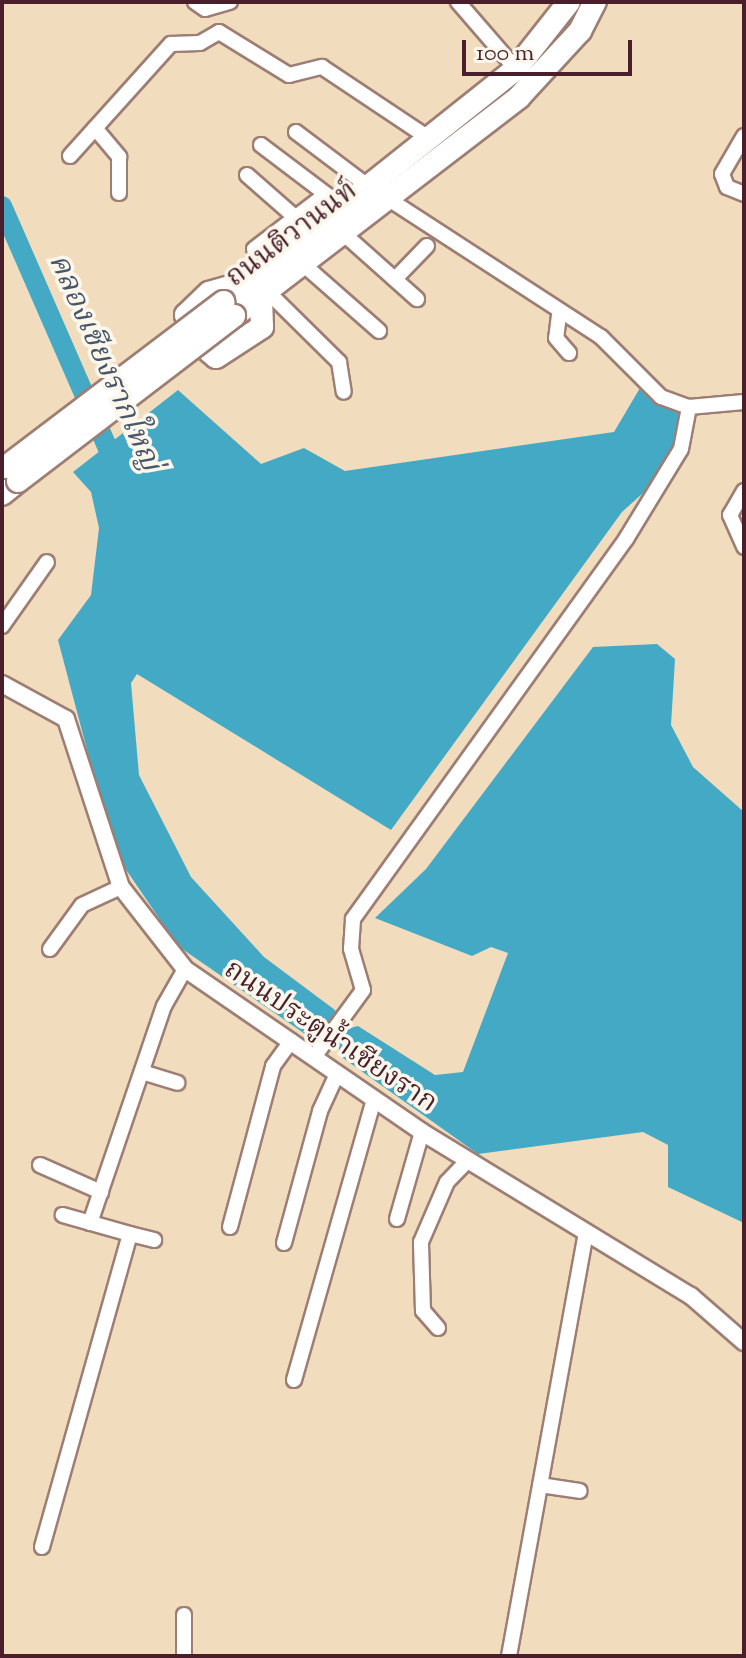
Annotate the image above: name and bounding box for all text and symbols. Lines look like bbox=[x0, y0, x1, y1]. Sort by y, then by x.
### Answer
scale bar bbox=[466, 24, 636, 74]
text: 100 m bbox=[476, 37, 534, 71]
street label: ถนนติวานนท์ bbox=[220, 175, 364, 295]
water label: คลองเชียงรากใหญ่ bbox=[39, 249, 167, 477]
street label: ถนนประตูน้ำเชียงราก bbox=[217, 953, 443, 1121]

